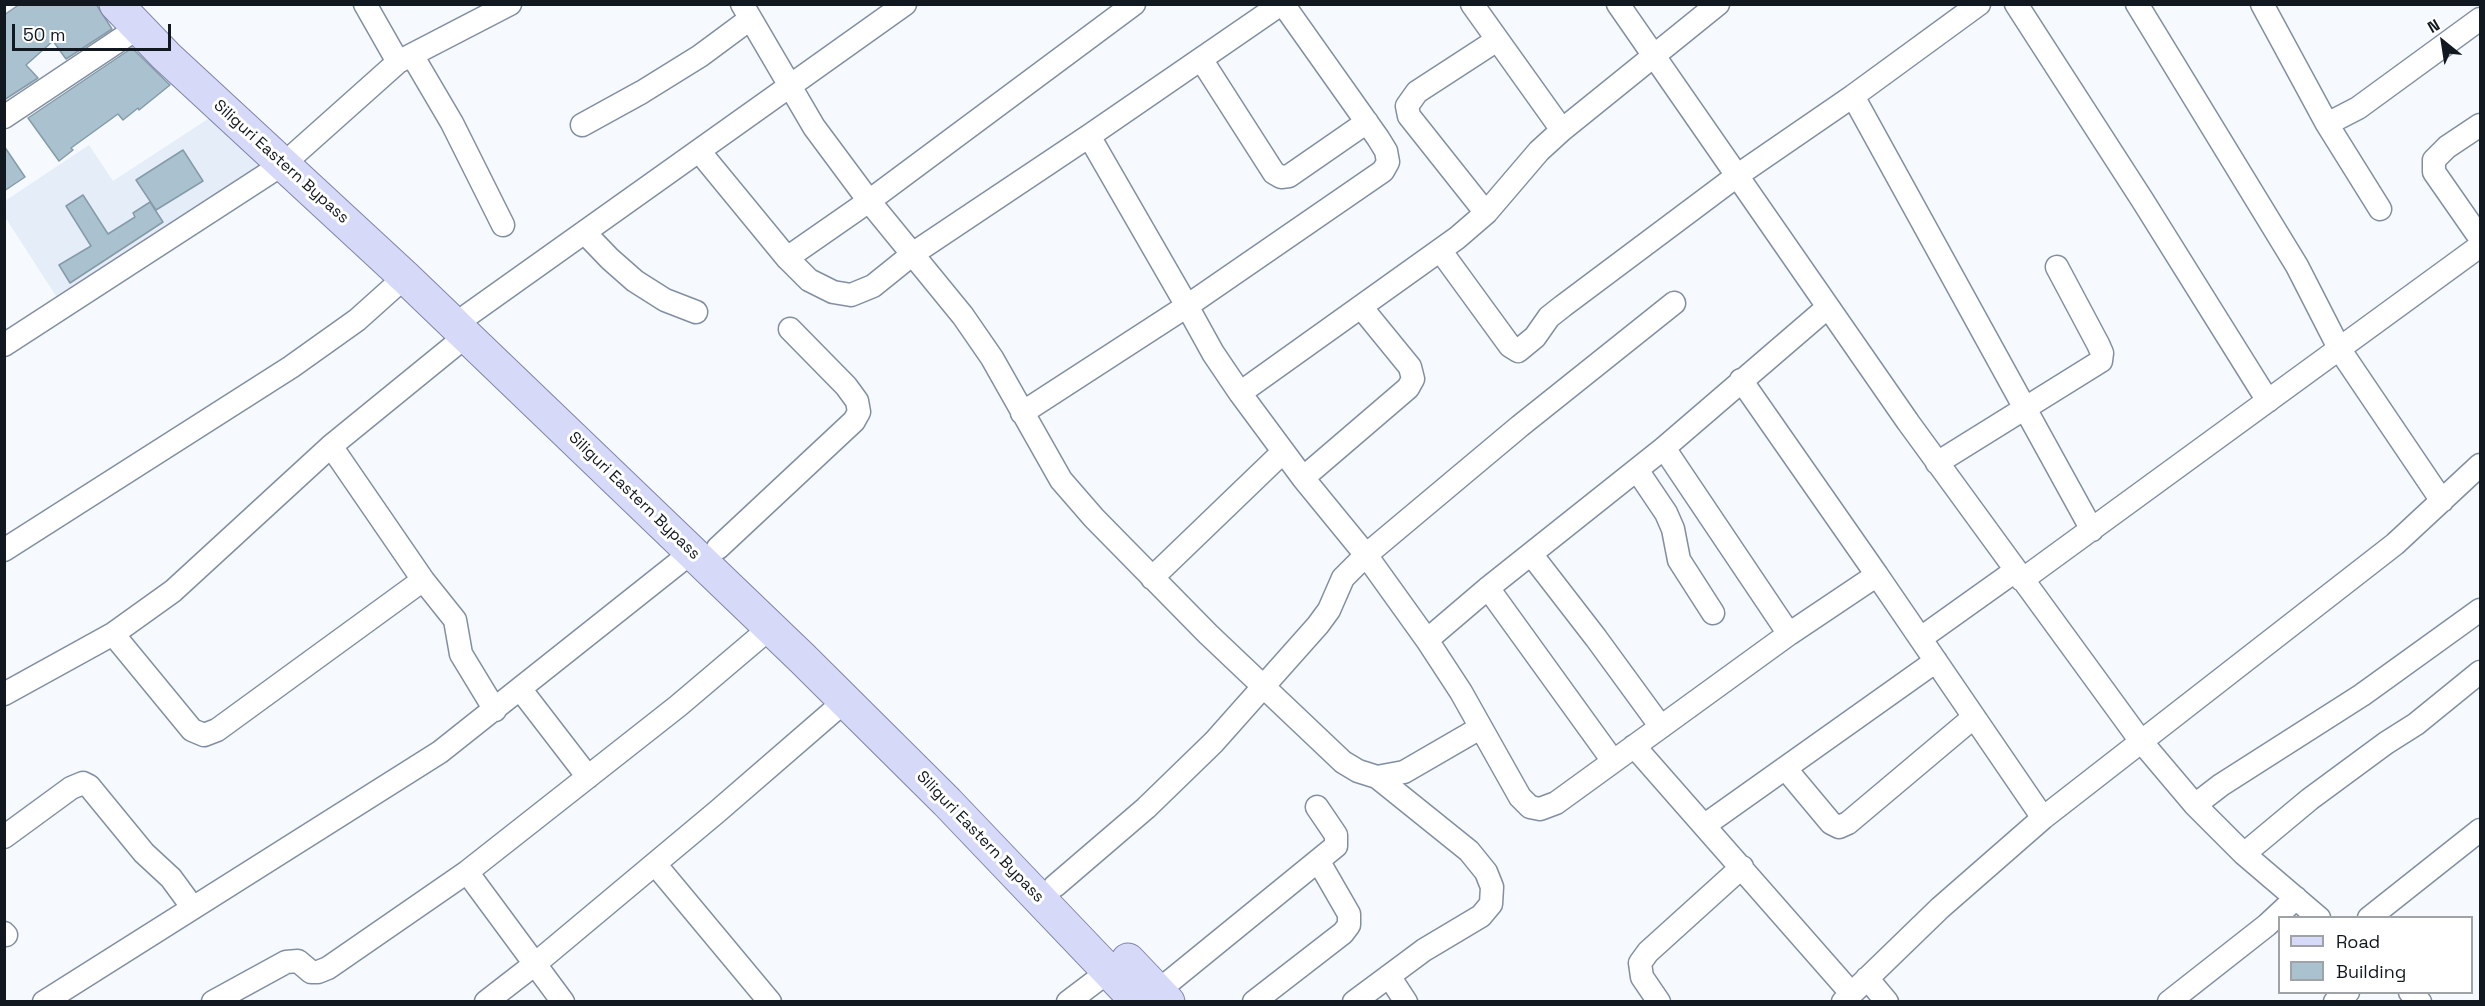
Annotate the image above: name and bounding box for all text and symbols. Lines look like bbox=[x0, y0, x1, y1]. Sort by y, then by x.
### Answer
scale bar bbox=[15, 12, 174, 50]
north arrow bbox=[2413, 12, 2473, 72]
text: N bbox=[2424, 14, 2444, 38]
text: 50 m bbox=[23, 23, 65, 46]
street label: Siliguri Eastern Bypass bbox=[209, 96, 353, 228]
street label: Siliguri Eastern Bypass bbox=[564, 428, 704, 564]
street label: Siliguri Eastern Bypass bbox=[912, 767, 1048, 907]
legend bbox=[2278, 916, 2473, 994]
text: Road bbox=[2336, 930, 2380, 953]
text: Building bbox=[2336, 960, 2406, 983]

